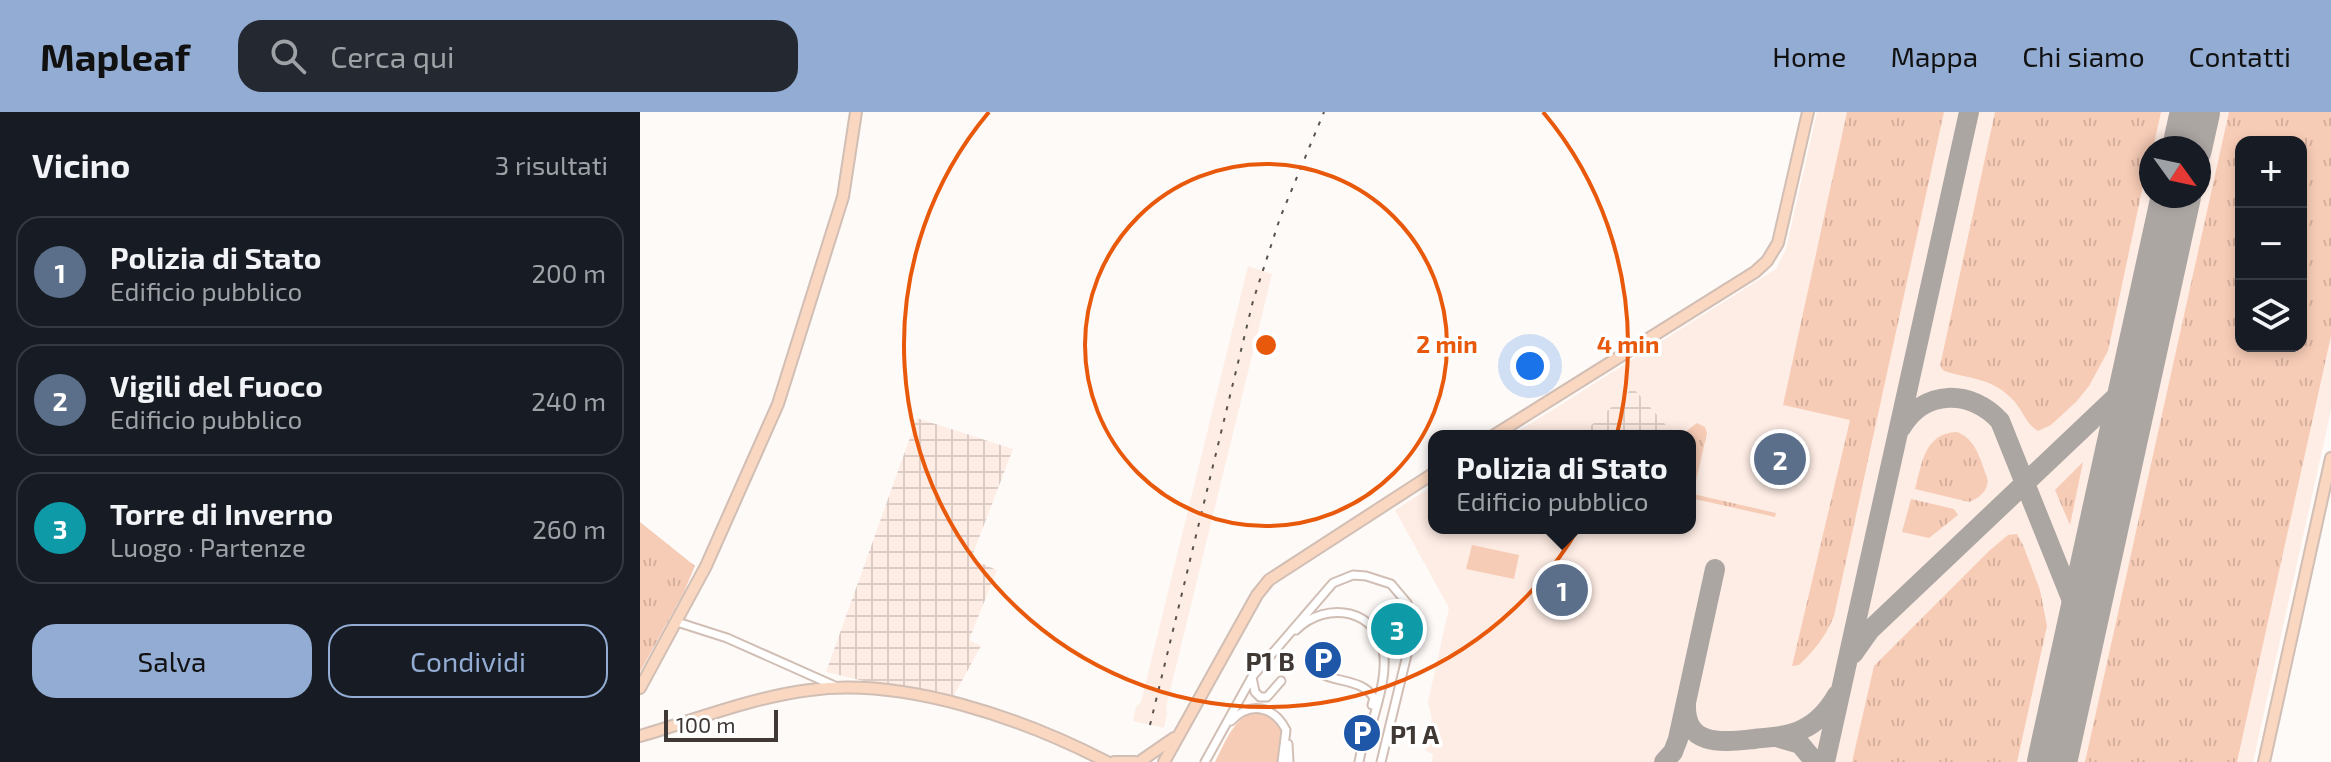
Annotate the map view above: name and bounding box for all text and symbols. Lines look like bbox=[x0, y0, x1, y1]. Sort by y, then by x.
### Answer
search box bbox=[238, 20, 798, 92]
text: Mapleaf bbox=[40, 33, 190, 79]
icon: search bbox=[266, 34, 310, 78]
text: Cerca qui bbox=[330, 38, 454, 74]
text: Home bbox=[1772, 39, 1846, 73]
text: Mappa bbox=[1890, 39, 1978, 73]
text: Chi siamo bbox=[2022, 39, 2145, 73]
text: Contatti bbox=[2189, 39, 2291, 73]
north arrow bbox=[2139, 136, 2211, 208]
map controls bbox=[2235, 136, 2307, 352]
button: + bbox=[2235, 136, 2307, 208]
text: Vicino bbox=[32, 144, 130, 185]
text: 3 risultati bbox=[495, 149, 608, 180]
button: − bbox=[2235, 208, 2307, 280]
text: Polizia di Stato bbox=[110, 239, 321, 275]
text: 1 bbox=[54, 257, 66, 288]
text: 200 m bbox=[531, 257, 606, 288]
text: Edificio pubblico bbox=[110, 275, 302, 306]
button: layers bbox=[2235, 280, 2307, 352]
text: 2 min bbox=[1416, 329, 1478, 358]
text: 4 min bbox=[1597, 329, 1659, 358]
centre of rings bbox=[1252, 331, 1280, 359]
your location bbox=[1510, 346, 1550, 386]
text: Vigili del Fuoco bbox=[110, 367, 323, 403]
text: 2 bbox=[52, 385, 68, 416]
text: 240 m bbox=[531, 385, 606, 416]
text: Edificio pubblico bbox=[110, 403, 302, 434]
pin: 2 bbox=[1754, 429, 1806, 489]
popup bbox=[1428, 430, 1696, 534]
text: Polizia di Stato bbox=[1456, 449, 1668, 485]
text: Edificio pubblico bbox=[1456, 485, 1649, 516]
text: Torre di Inverno bbox=[110, 495, 333, 531]
text: 3 bbox=[53, 513, 67, 544]
text: 260 m bbox=[532, 513, 606, 544]
text: Luogo · Partenze bbox=[110, 531, 306, 562]
pin: 1 bbox=[1536, 560, 1588, 620]
pin: 3 bbox=[1371, 599, 1423, 659]
button: Salva bbox=[32, 624, 312, 698]
button: Condividi bbox=[328, 624, 608, 698]
parking icon: P1 B bbox=[1302, 639, 1344, 681]
place label: P1 B bbox=[1245, 645, 1295, 676]
scale bar bbox=[664, 706, 778, 742]
text: 100 m bbox=[676, 711, 735, 737]
parking icon: P1 A bbox=[1341, 712, 1383, 754]
place label: P1 A bbox=[1390, 718, 1439, 749]

